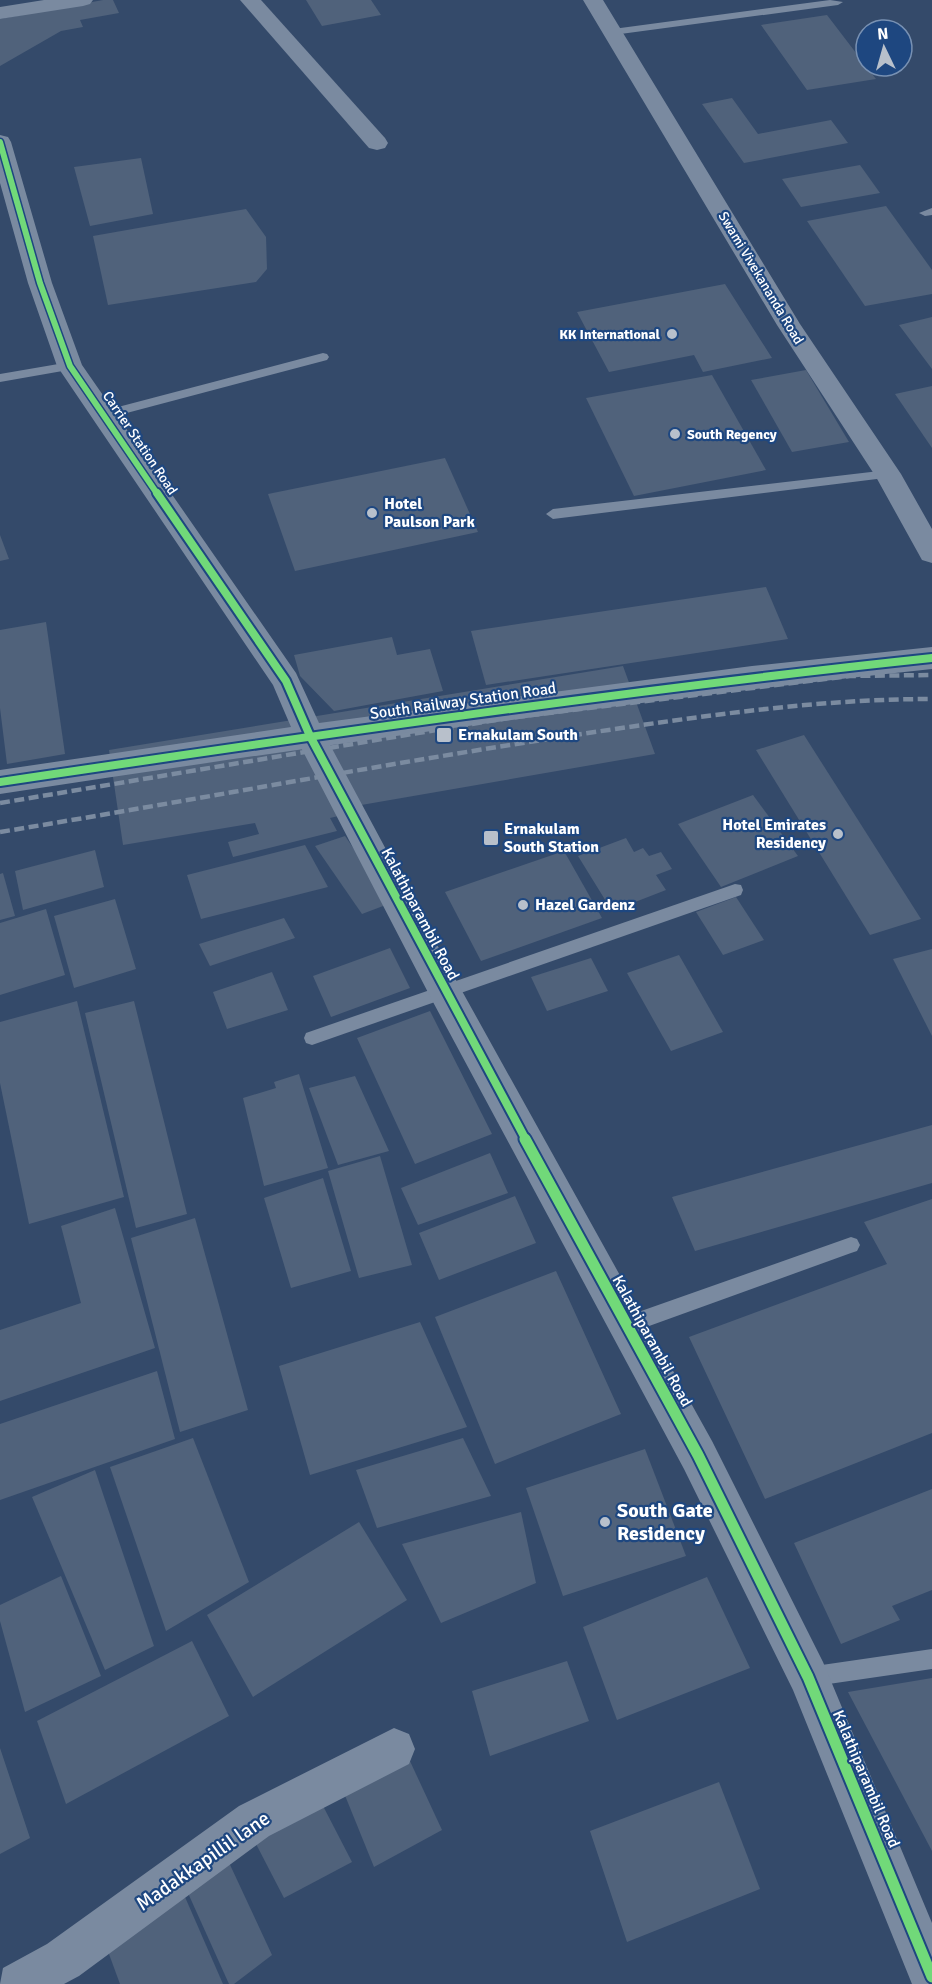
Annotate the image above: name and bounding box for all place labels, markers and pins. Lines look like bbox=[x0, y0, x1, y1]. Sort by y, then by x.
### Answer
place label: KK International bbox=[559, 326, 661, 343]
marker: KK International bbox=[665, 327, 679, 341]
place label: South Regency bbox=[687, 426, 777, 443]
marker: South Regency bbox=[668, 427, 682, 441]
place label: Hotel Paulson Park bbox=[384, 494, 475, 532]
marker: Hotel Paulson Park bbox=[365, 506, 379, 520]
place label: Ernakulam South bbox=[458, 725, 578, 745]
marker: Ernakulam South bbox=[435, 726, 453, 744]
place label: Hotel Emirates Residency bbox=[722, 815, 826, 853]
place label: Ernakulam South Station bbox=[504, 819, 599, 857]
marker: Hotel Emirates Residency bbox=[831, 827, 845, 841]
marker: Ernakulam South Station bbox=[482, 829, 500, 847]
place label: Hazel Gardenz bbox=[535, 895, 635, 915]
marker: Hazel Gardenz bbox=[516, 898, 530, 912]
place label: South Gate Residency bbox=[617, 1498, 713, 1546]
marker: South Gate Residency bbox=[598, 1515, 612, 1529]

